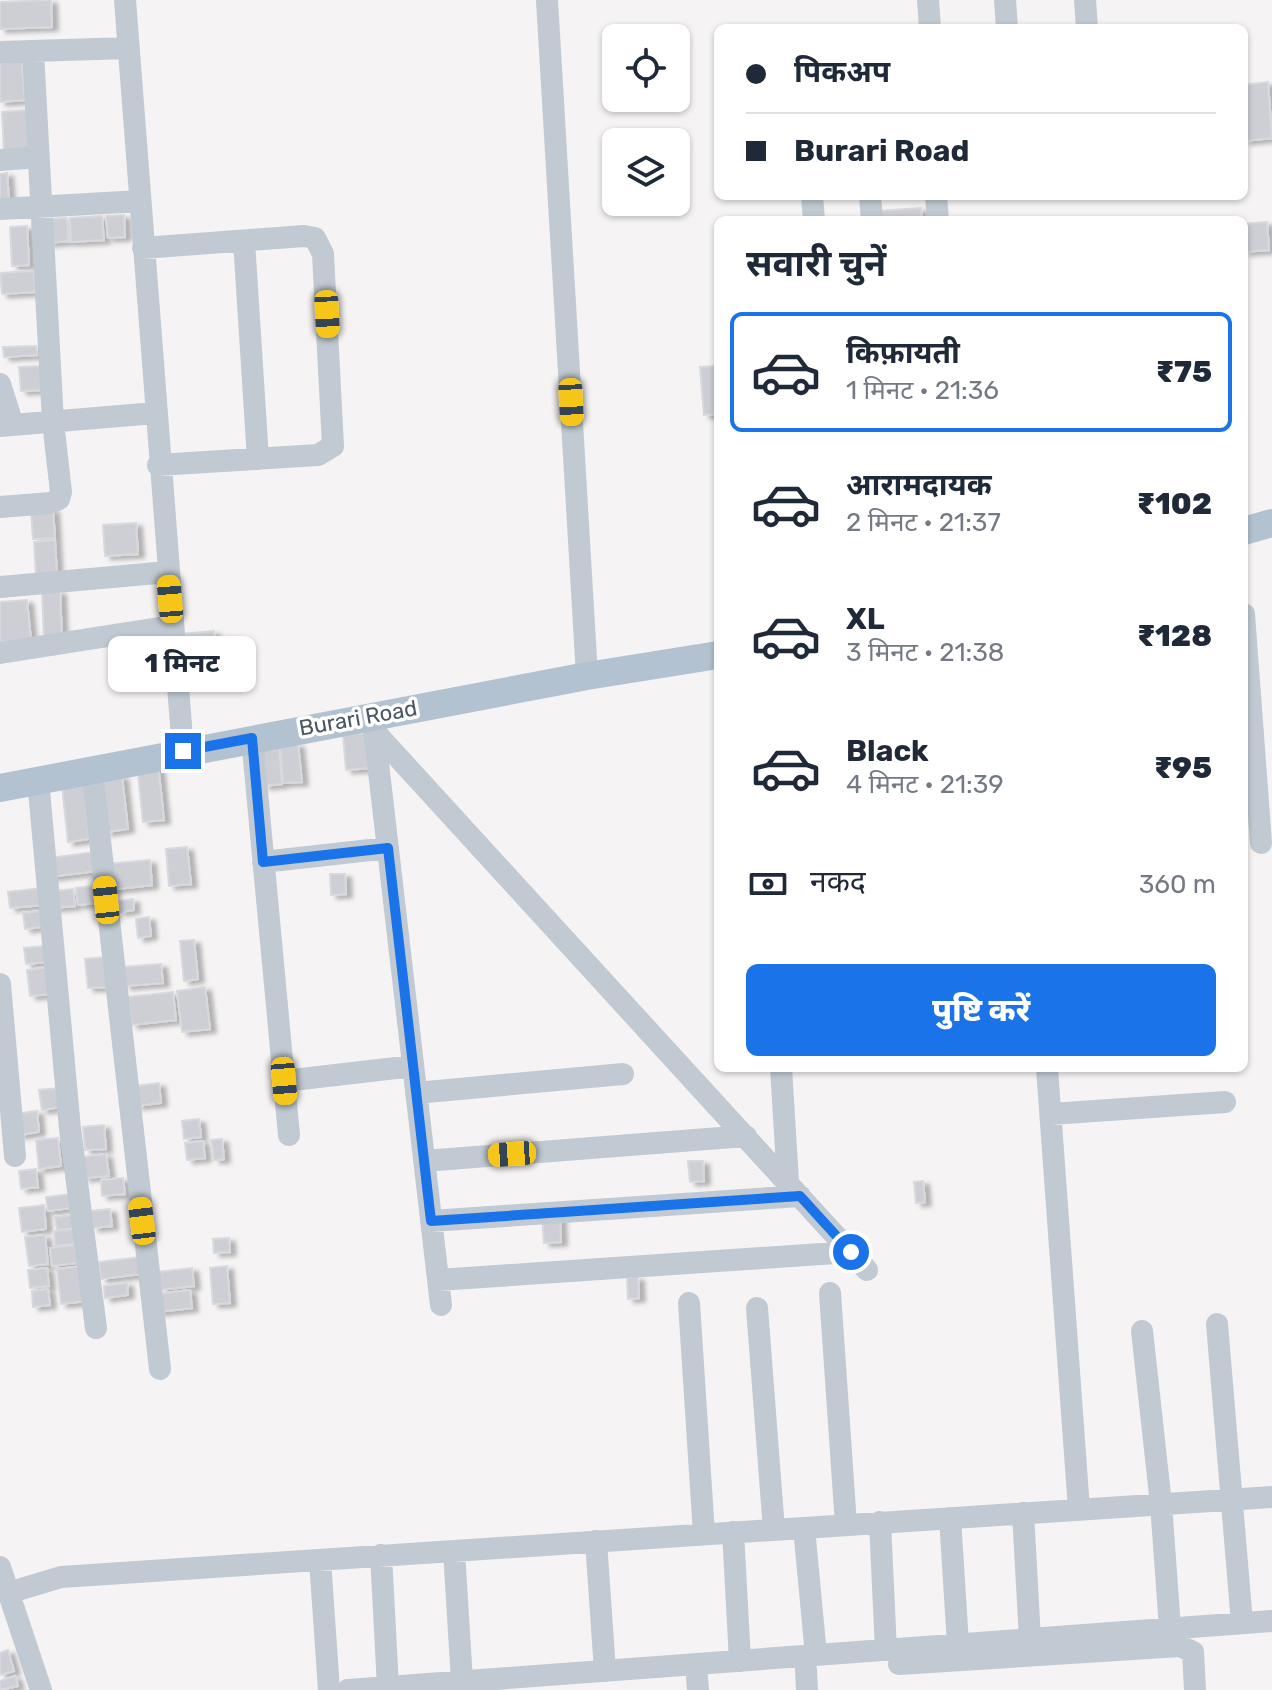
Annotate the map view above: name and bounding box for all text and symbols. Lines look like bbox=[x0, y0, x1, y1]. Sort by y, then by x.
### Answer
map controls bbox=[602, 24, 690, 216]
button: locate bbox=[602, 24, 690, 112]
text: पिकअप bbox=[794, 54, 890, 90]
button: layers bbox=[602, 128, 690, 216]
text: Burari Road bbox=[794, 133, 970, 169]
text: सवारी चुनें bbox=[746, 242, 886, 285]
car bbox=[314, 289, 340, 339]
text: किफ़ायती bbox=[846, 335, 960, 371]
icon: car bbox=[750, 336, 822, 408]
text: ₹75 bbox=[1156, 354, 1212, 390]
text: 1 मिनट · 21:36 bbox=[846, 375, 999, 406]
car bbox=[558, 377, 584, 427]
text: आरामदायक bbox=[846, 467, 992, 503]
icon: car bbox=[750, 468, 822, 540]
text: ₹102 bbox=[1137, 486, 1212, 522]
text: 2 मिनट · 21:37 bbox=[846, 507, 1001, 538]
car bbox=[156, 574, 184, 624]
icon: car bbox=[750, 600, 822, 672]
text: XL bbox=[846, 601, 885, 637]
text: ₹128 bbox=[1137, 618, 1212, 654]
callout: 1 मिनट bbox=[109, 635, 257, 691]
text: 3 मिनट · 21:38 bbox=[846, 637, 1004, 668]
text: 1 मिनट bbox=[145, 648, 219, 679]
street label: Burari Road bbox=[297, 694, 419, 742]
icon: car bbox=[750, 732, 822, 804]
route end bbox=[165, 733, 201, 769]
text: Black bbox=[846, 733, 929, 769]
text: ₹95 bbox=[1154, 750, 1212, 786]
text: 4 मिनट · 21:39 bbox=[846, 769, 1004, 800]
icon: cash bbox=[746, 862, 790, 906]
text: नकद bbox=[810, 864, 866, 900]
text: 360 m bbox=[1139, 869, 1216, 900]
car bbox=[92, 875, 120, 925]
button: पुष्टि करें bbox=[746, 964, 1216, 1056]
car bbox=[270, 1056, 298, 1106]
car bbox=[487, 1140, 537, 1168]
car bbox=[127, 1196, 157, 1246]
route start bbox=[833, 1234, 869, 1270]

